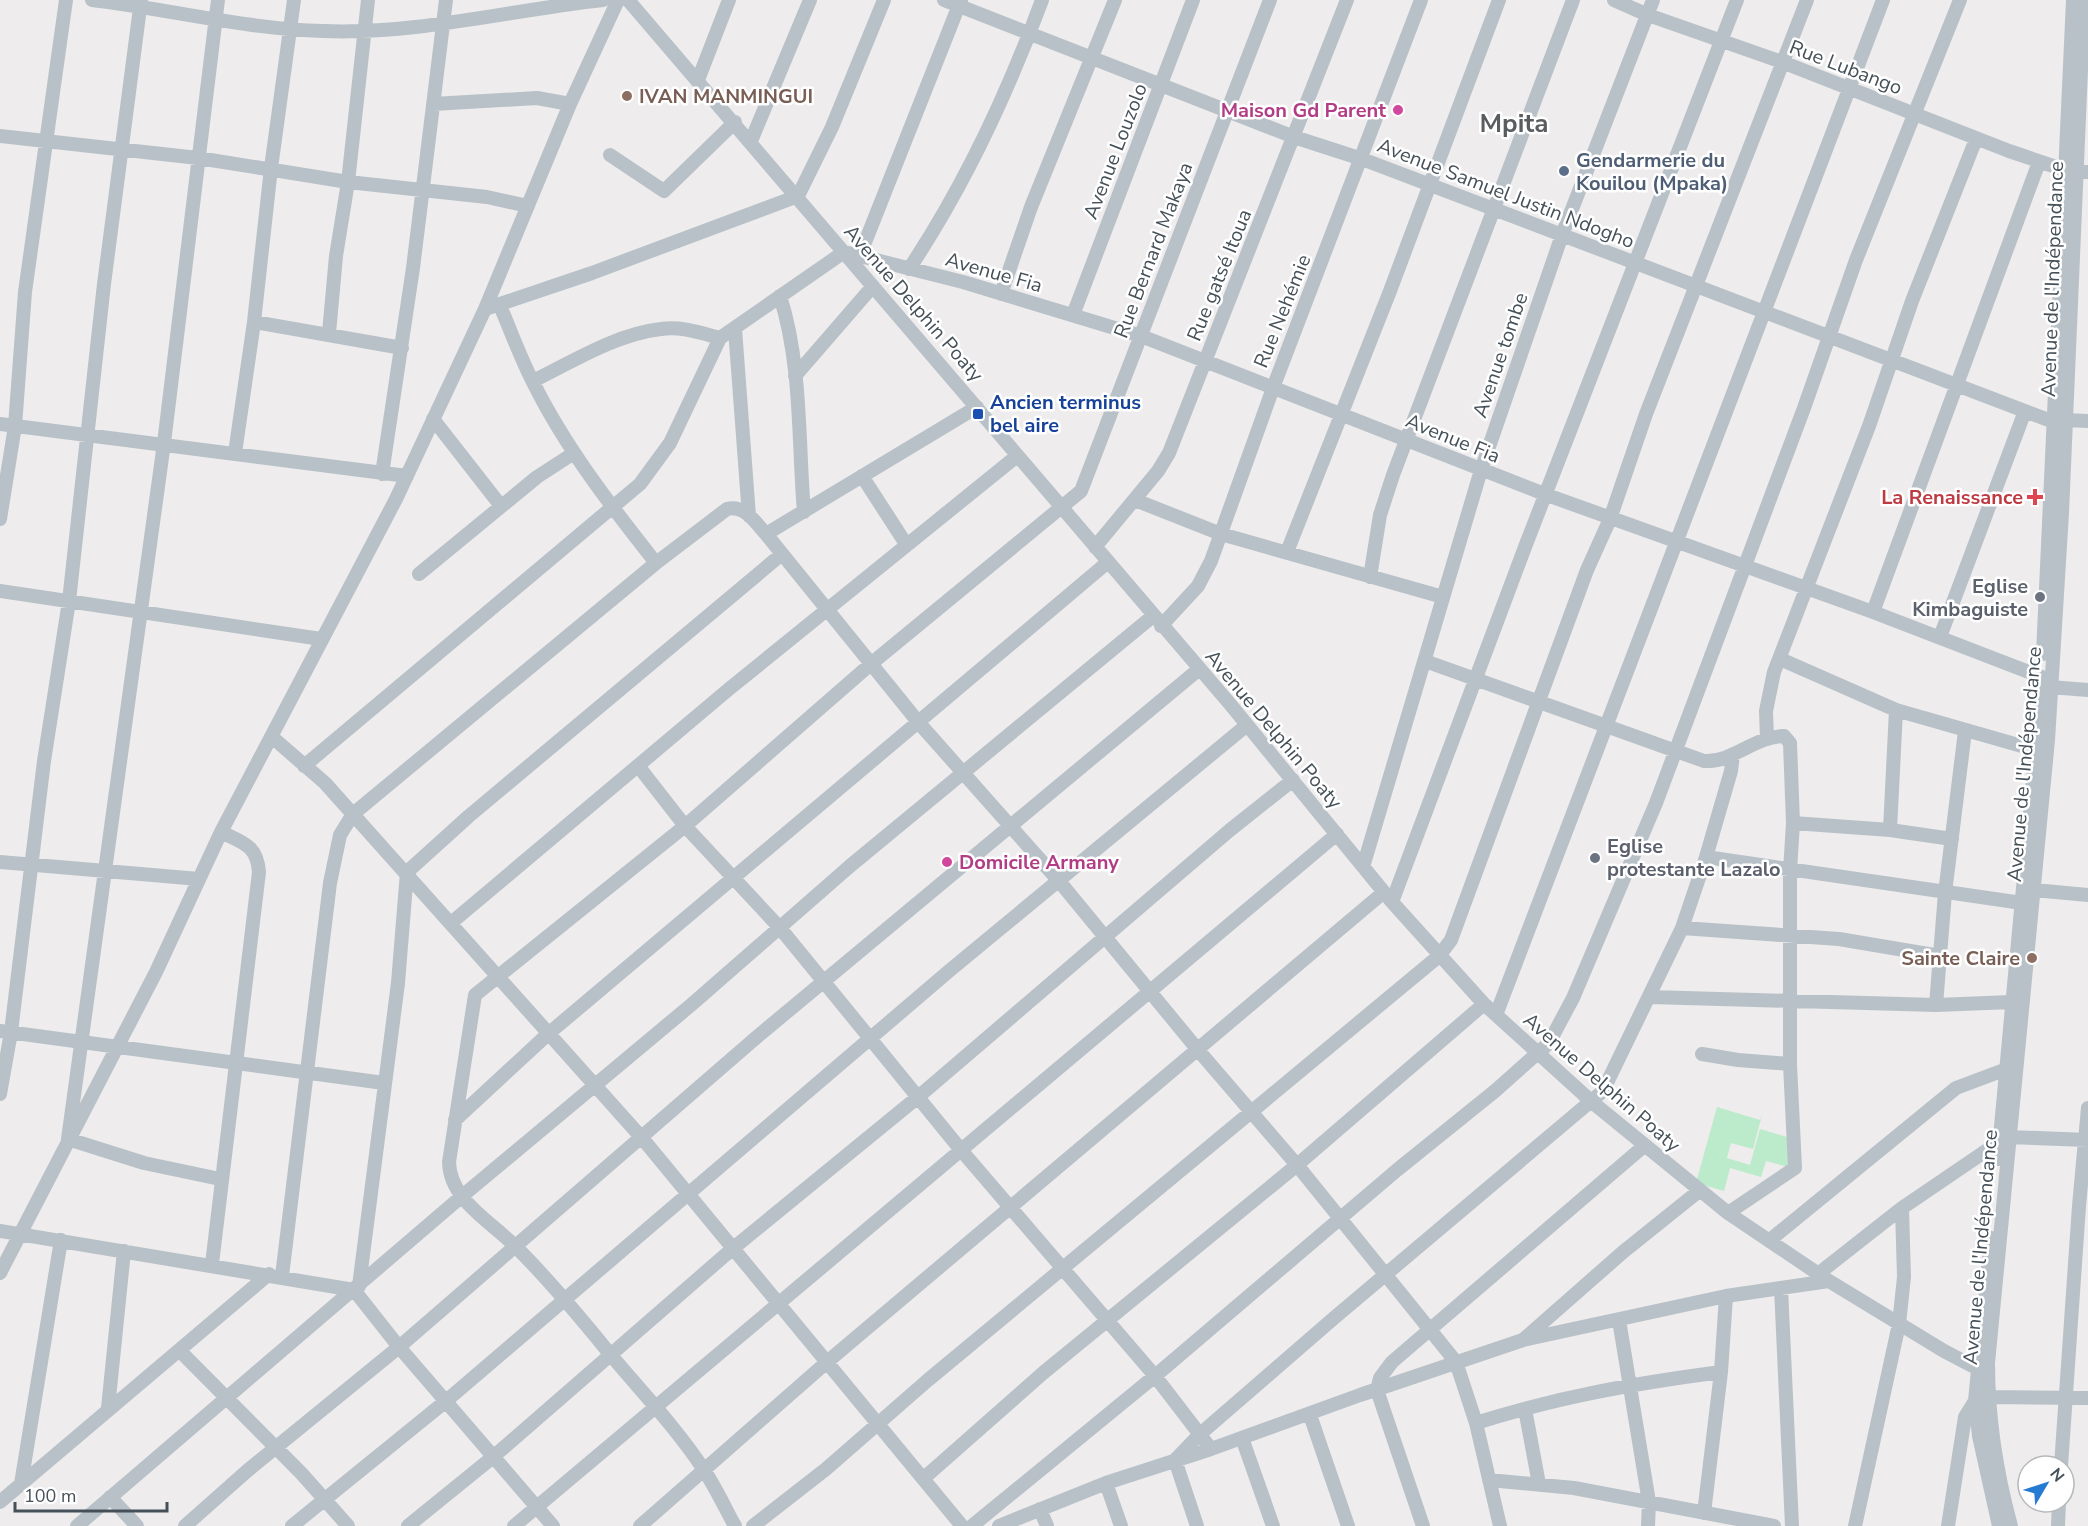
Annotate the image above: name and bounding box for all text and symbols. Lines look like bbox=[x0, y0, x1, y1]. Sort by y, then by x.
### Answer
street label: Rue Lubango bbox=[1786, 34, 1906, 101]
street label: Avenue Louzolo bbox=[1077, 79, 1154, 223]
place label: IVAN MANMINGUI bbox=[639, 83, 813, 110]
marker: IVAN MANMINGUI bbox=[620, 89, 634, 103]
place label: Maison Gd Parent bbox=[1221, 97, 1386, 124]
marker: Maison Gd Parent bbox=[1391, 103, 1405, 117]
district label: Mpita bbox=[1479, 106, 1549, 141]
street label: Avenue Samuel Justin Ndogho bbox=[1373, 132, 1638, 255]
place label: Gendarmerie du Kouilou (Mpaka) bbox=[1576, 147, 1728, 197]
street label: Rue Bernard Makaya bbox=[1107, 158, 1199, 342]
street label: Avenue de l'Indépendance bbox=[2035, 161, 2070, 397]
marker: Gendarmerie du Kouilou (Mpaka) bbox=[1557, 164, 1571, 178]
street label: Rue gatsé Itoua bbox=[1181, 205, 1258, 345]
street label: Avenue Delphin Poaty bbox=[838, 219, 990, 388]
street label: Avenue Fia bbox=[942, 246, 1045, 299]
street label: Rue Nehémie bbox=[1247, 250, 1318, 372]
street label: Avenue tombe bbox=[1466, 289, 1535, 421]
place label: Ancien terminus bel aire bbox=[990, 389, 1141, 439]
marker: Ancien terminus bel aire bbox=[971, 407, 985, 421]
street label: Avenue Fia bbox=[1402, 407, 1504, 470]
place label: La Renaissance bbox=[1881, 484, 2023, 511]
marker: La Renaissance bbox=[2028, 490, 2042, 504]
place label: Eglise Kimbaguiste bbox=[1912, 573, 2028, 623]
marker: Eglise Kimbaguiste bbox=[2033, 590, 2047, 604]
street label: Avenue Delphin Poaty bbox=[1199, 644, 1349, 815]
street label: Avenue de l'Indépendance bbox=[2001, 645, 2048, 883]
place label: Eglise protestante Lazalo bbox=[1607, 833, 1781, 883]
place label: Domicile Armany bbox=[959, 849, 1119, 876]
marker: Eglise protestante Lazalo bbox=[1588, 851, 1602, 865]
marker: Domicile Armany bbox=[940, 855, 954, 869]
place label: Sainte Claire bbox=[1901, 945, 2020, 972]
marker: Sainte Claire bbox=[2025, 951, 2039, 965]
street label: Avenue Delphin Poaty bbox=[1517, 1007, 1687, 1159]
street label: Avenue de l'Indépendance bbox=[1957, 1128, 2004, 1366]
north arrow bbox=[2016, 1454, 2076, 1514]
text: N bbox=[2045, 1464, 2069, 1487]
scale bar bbox=[15, 1475, 166, 1513]
text: 100 m bbox=[24, 1484, 76, 1508]

